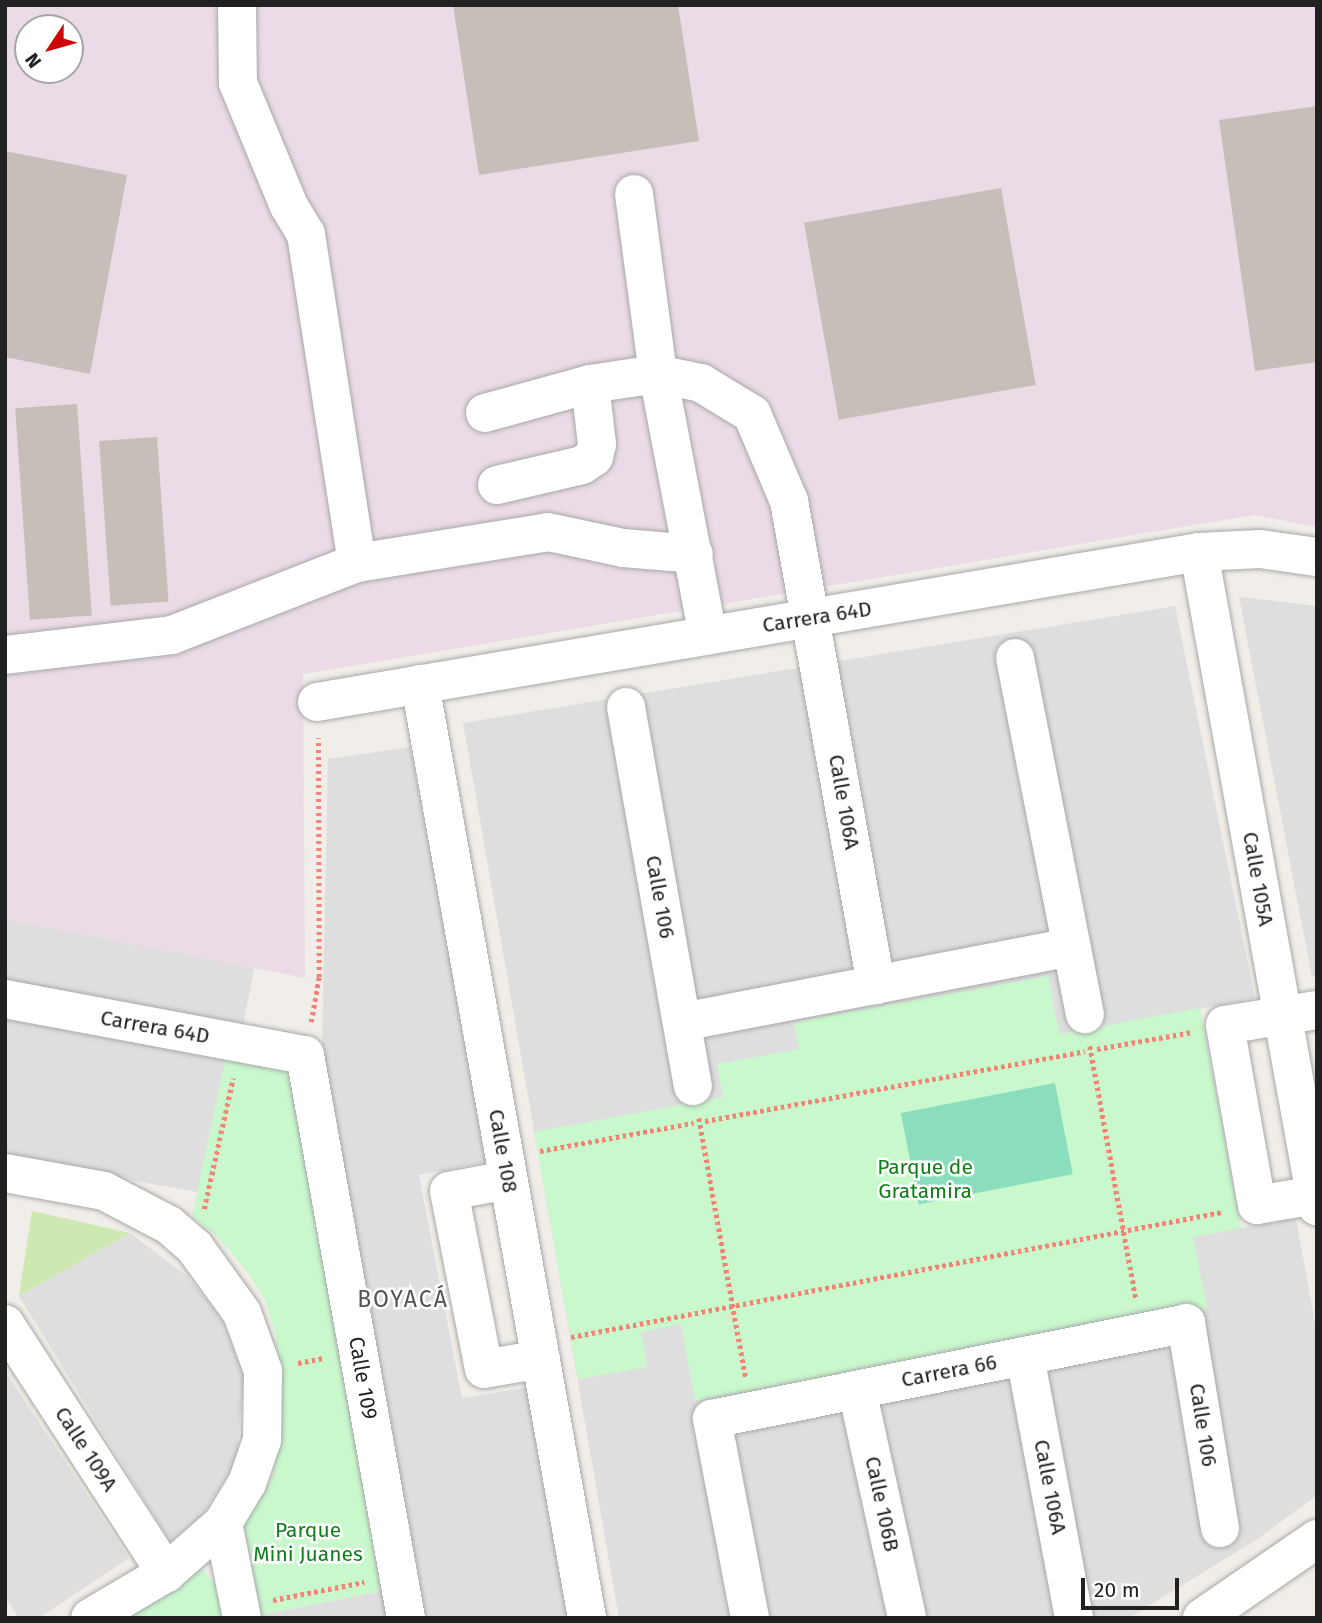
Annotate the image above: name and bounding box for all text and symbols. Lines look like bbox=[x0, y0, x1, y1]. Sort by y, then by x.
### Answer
north arrow bbox=[14, 14, 84, 84]
text: N bbox=[20, 49, 46, 72]
street label: Carrera 64D bbox=[761, 596, 873, 638]
street label: Calle 106A bbox=[823, 753, 865, 851]
street label: Calle 105A bbox=[1237, 830, 1279, 928]
street label: Calle 106 bbox=[640, 853, 680, 941]
street label: Carrera 64D bbox=[99, 1005, 211, 1049]
street label: Calle 108 bbox=[483, 1107, 523, 1195]
park label: Parque de Gratamira bbox=[877, 1154, 973, 1204]
district label: BOYACÁ bbox=[358, 1285, 448, 1313]
street label: Calle 109 bbox=[343, 1335, 383, 1421]
street label: Carrera 66 bbox=[899, 1349, 999, 1393]
street label: Calle 106 bbox=[1184, 1382, 1222, 1468]
street label: Calle 109A bbox=[49, 1402, 123, 1496]
street label: Calle 106A bbox=[1028, 1437, 1072, 1537]
street label: Calle 106B bbox=[860, 1454, 904, 1554]
park label: Parque Mini Juanes bbox=[253, 1517, 363, 1567]
scale bar bbox=[1084, 1564, 1182, 1608]
text: 20 m bbox=[1094, 1577, 1140, 1603]

